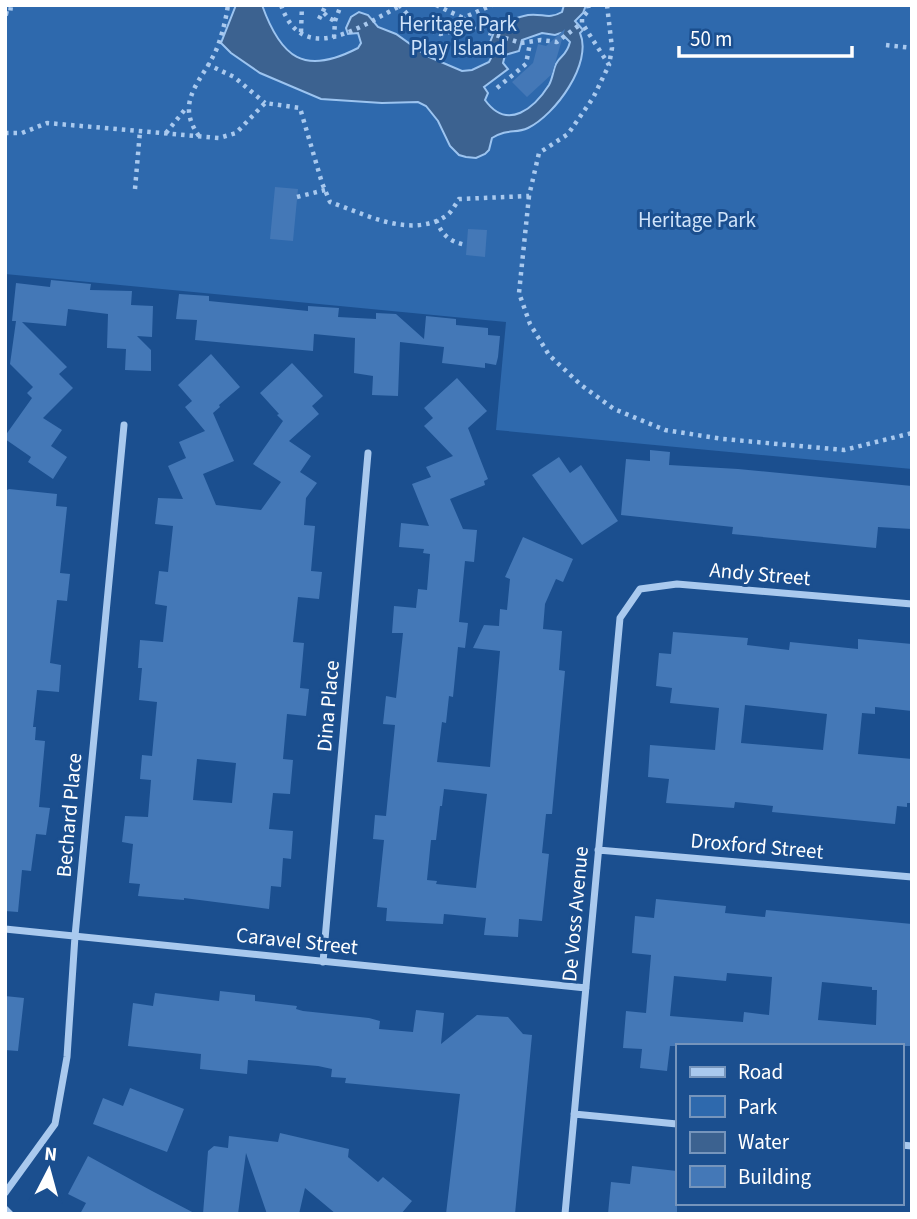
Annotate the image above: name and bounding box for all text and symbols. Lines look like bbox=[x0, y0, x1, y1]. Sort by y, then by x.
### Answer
park label: Heritage Park Play Island bbox=[399, 9, 518, 63]
scale bar bbox=[679, 14, 852, 58]
text: 50 m bbox=[690, 24, 732, 54]
park label: Heritage Park bbox=[638, 205, 757, 235]
street label: Andy Street bbox=[708, 555, 812, 593]
street label: Dina Place bbox=[309, 659, 347, 753]
street label: Bechard Place bbox=[49, 752, 89, 878]
street label: Droxford Street bbox=[689, 825, 825, 867]
street label: De Voss Avenue bbox=[554, 845, 596, 983]
street label: Caravel Street bbox=[235, 920, 359, 962]
legend bbox=[676, 1044, 903, 1205]
text: Road bbox=[738, 1057, 783, 1087]
text: Park bbox=[738, 1092, 778, 1122]
text: Water bbox=[738, 1127, 790, 1157]
north arrow bbox=[14, 1135, 84, 1205]
text: N bbox=[43, 1140, 58, 1169]
text: Building bbox=[738, 1162, 812, 1192]

